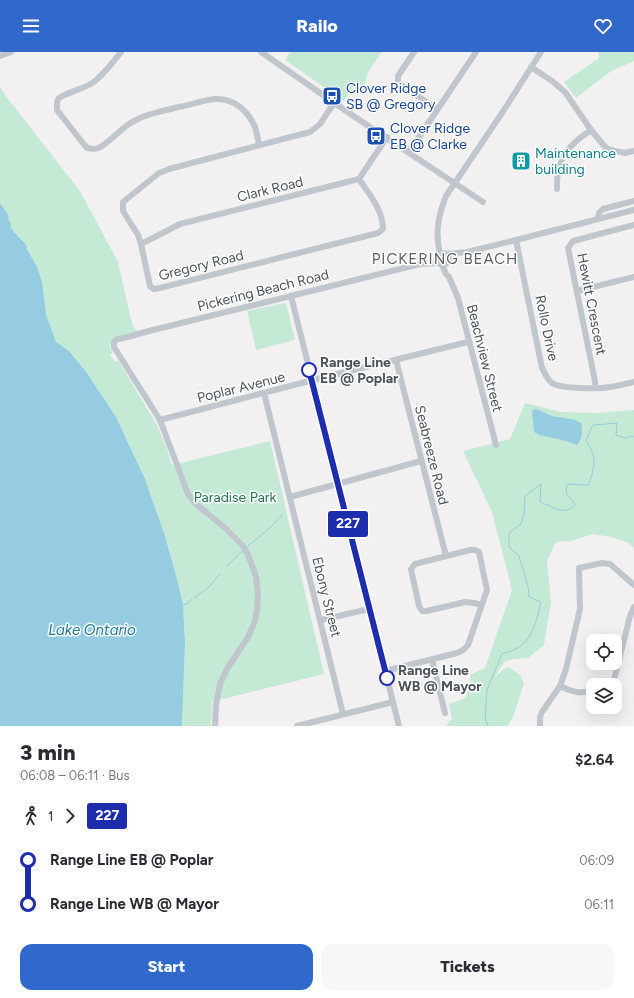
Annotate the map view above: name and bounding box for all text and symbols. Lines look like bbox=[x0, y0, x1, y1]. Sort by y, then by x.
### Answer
icon: menu bbox=[20, 15, 42, 37]
text: Railo bbox=[296, 15, 338, 37]
icon: heart bbox=[592, 15, 614, 37]
place label: Clover Ridge SB @ Gregory bbox=[346, 80, 436, 113]
bus stop icon: Clover Ridge SB @ Gregory bbox=[321, 85, 343, 107]
place label: Clover Ridge EB @ Clarke bbox=[390, 120, 470, 153]
bus stop icon: Clover Ridge EB @ Clarke bbox=[365, 125, 387, 147]
place label: Maintenance building bbox=[535, 145, 616, 178]
building icon: Maintenance building bbox=[510, 150, 532, 172]
street label: Clark Road bbox=[235, 173, 305, 206]
street label: Gregory Road bbox=[157, 247, 245, 284]
district label: PICKERING BEACH bbox=[372, 250, 518, 268]
street label: Hewitt Crescent bbox=[573, 252, 610, 357]
street label: Pickering Beach Road bbox=[196, 266, 331, 315]
street label: Rollo Drive bbox=[531, 294, 562, 363]
street label: Beachview Street bbox=[463, 303, 506, 414]
place label: Range Line EB @ Poplar bbox=[320, 354, 399, 387]
marker: Range Line EB @ Poplar bbox=[301, 362, 317, 378]
street label: Poplar Avenue bbox=[195, 368, 287, 407]
street label: Seabreeze Road bbox=[411, 404, 452, 507]
park label: Paradise Park bbox=[194, 489, 277, 506]
line badge: 227 bbox=[325, 511, 371, 537]
text: 227 bbox=[336, 515, 360, 532]
street label: Ebony Street bbox=[308, 555, 345, 639]
water label: Lake Ontario bbox=[48, 621, 136, 639]
map controls bbox=[586, 634, 622, 714]
button: locate bbox=[586, 634, 622, 670]
place label: Range Line WB @ Mayor bbox=[398, 662, 482, 695]
marker: Range Line WB @ Mayor bbox=[379, 670, 395, 686]
button: layers bbox=[586, 678, 622, 714]
text: 3 min bbox=[20, 739, 76, 766]
text: $2.64 bbox=[575, 751, 614, 769]
text: 06:08 – 06:11 · Bus bbox=[20, 768, 130, 783]
icon: walk bbox=[20, 805, 42, 827]
icon: forward bbox=[59, 805, 81, 827]
text: 227 bbox=[95, 807, 119, 824]
text: 1 bbox=[48, 809, 53, 824]
text: Range Line EB @ Poplar bbox=[50, 851, 214, 869]
text: 06:09 bbox=[579, 853, 614, 868]
text: Range Line WB @ Mayor bbox=[50, 895, 219, 913]
text: 06:11 bbox=[584, 897, 614, 912]
button: Start bbox=[20, 944, 313, 990]
button: Tickets bbox=[321, 944, 614, 990]

